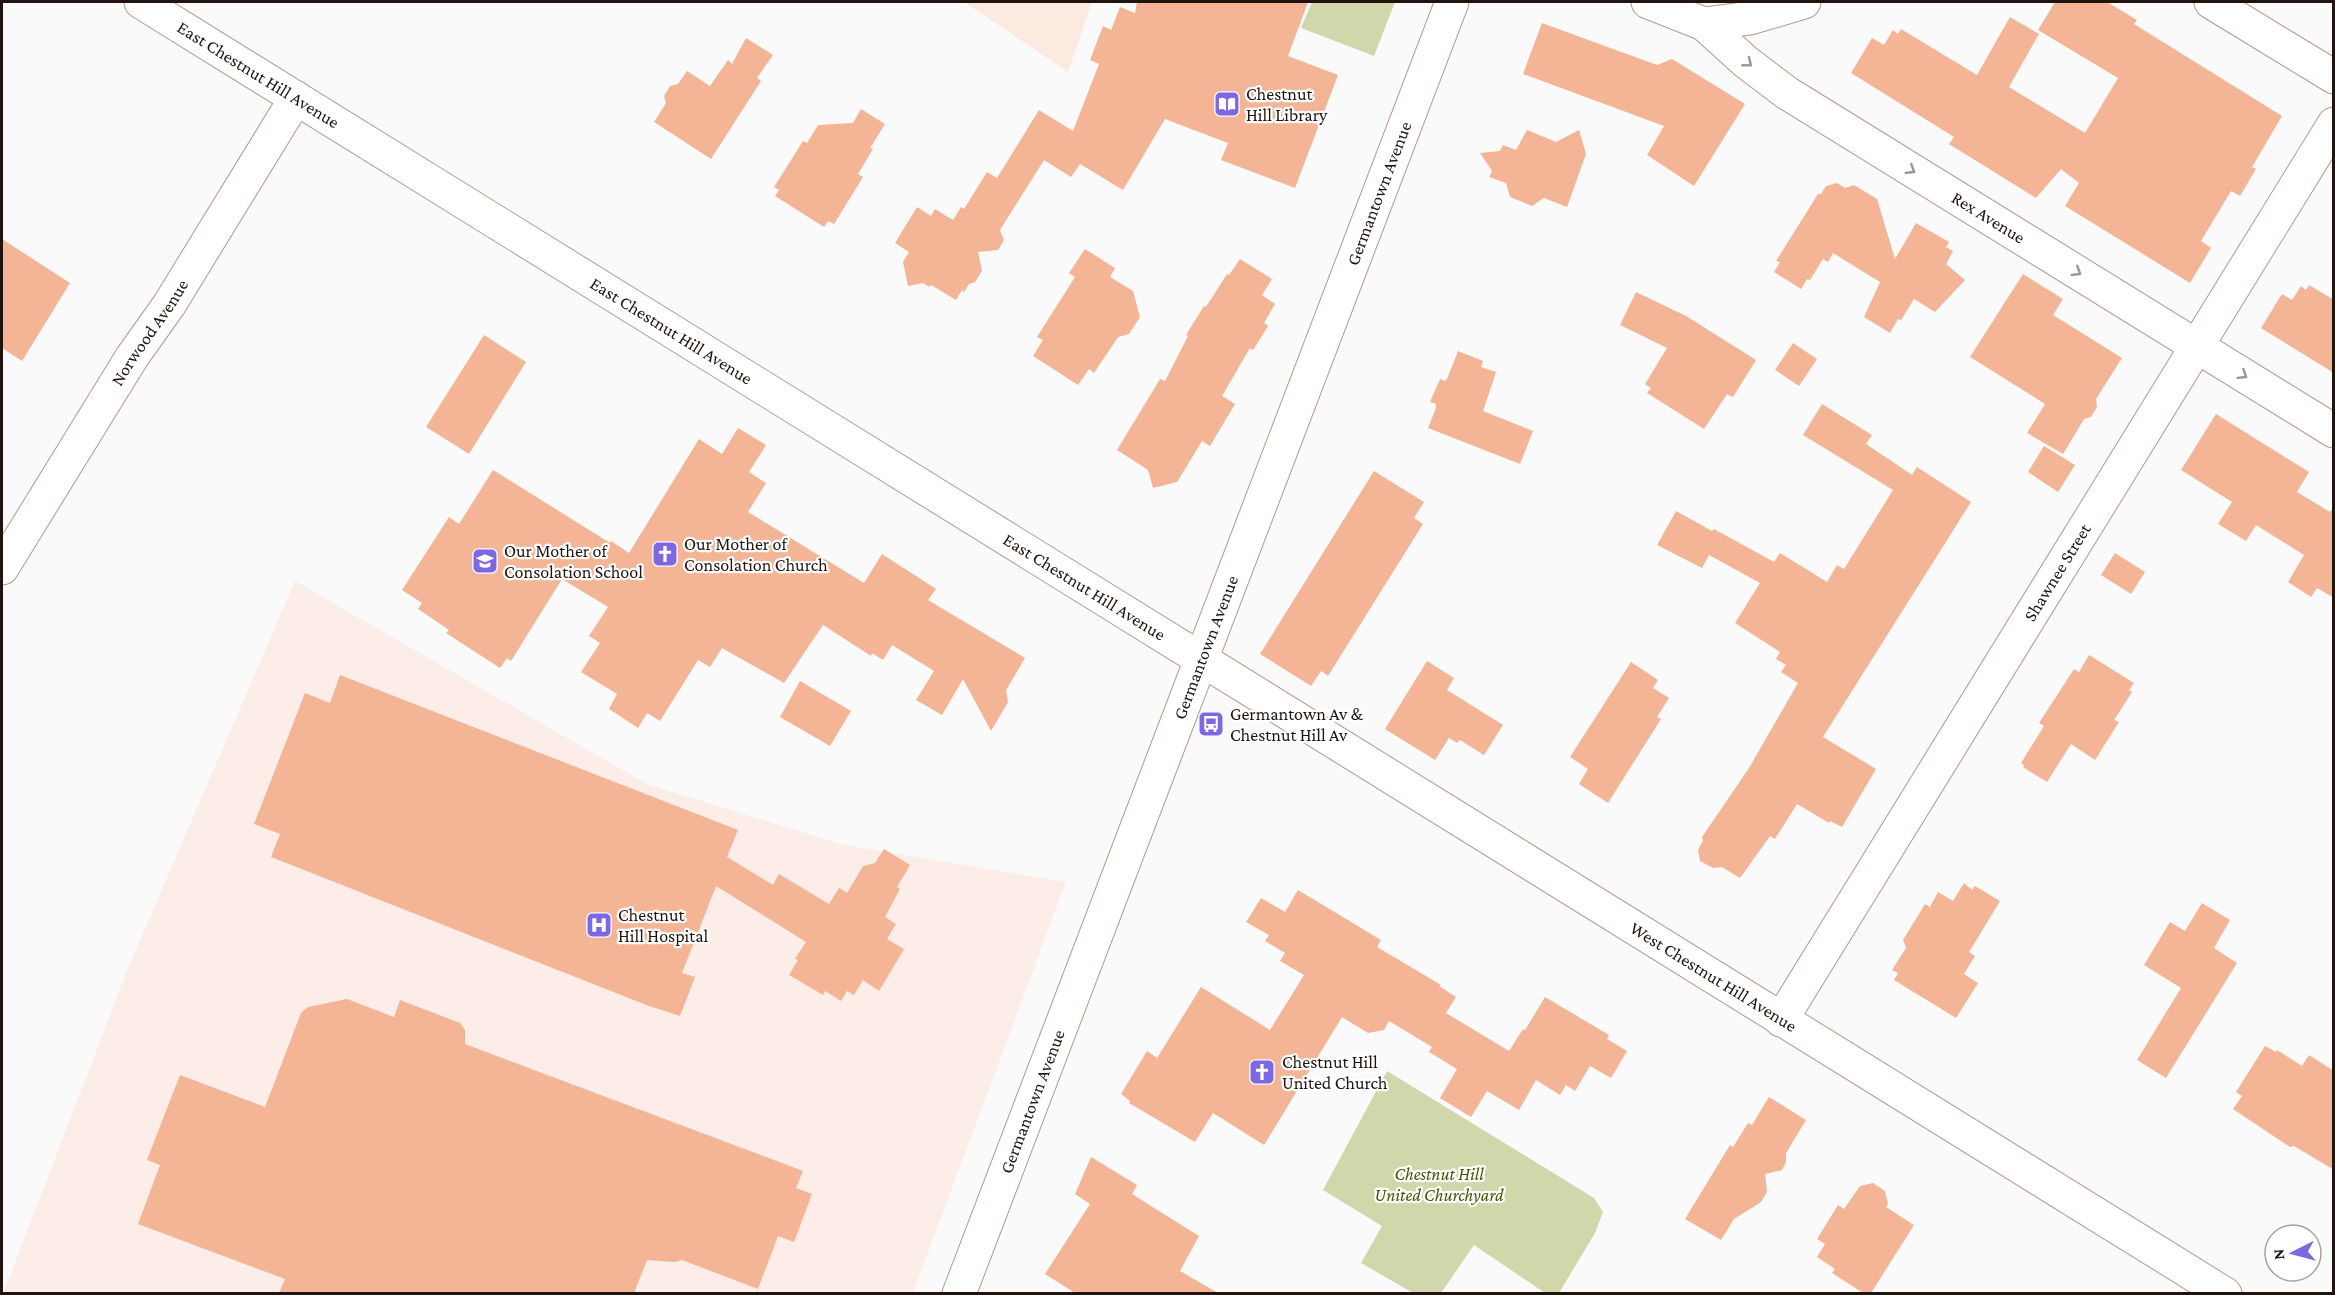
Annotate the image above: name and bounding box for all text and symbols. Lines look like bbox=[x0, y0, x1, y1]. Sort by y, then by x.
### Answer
street label: East Chestnut Hill Avenue bbox=[174, 17, 343, 132]
one-way arrow bbox=[1741, 56, 1752, 67]
place label: Chestnut Hill Library bbox=[1246, 84, 1328, 125]
library icon: Chestnut Hill Library bbox=[1212, 89, 1242, 119]
street label: Germantown Avenue bbox=[1342, 119, 1415, 268]
one-way arrow bbox=[1905, 162, 1915, 174]
street label: Rex Avenue bbox=[1948, 187, 2029, 248]
one-way arrow bbox=[2071, 265, 2081, 277]
street label: East Chestnut Hill Avenue bbox=[587, 273, 756, 389]
street label: Norwood Avenue bbox=[107, 276, 192, 389]
one-way arrow bbox=[2237, 367, 2247, 379]
street label: Shawnee Street bbox=[2020, 519, 2095, 625]
street label: East Chestnut Hill Avenue bbox=[1000, 529, 1169, 645]
place label: Our Mother of Consolation Church bbox=[684, 534, 828, 575]
church icon: Our Mother of Consolation Church bbox=[650, 539, 680, 569]
place label: Our Mother of Consolation School bbox=[504, 541, 643, 582]
school or university icon: Our Mother of Consolation School bbox=[470, 546, 500, 576]
street label: Germantown Avenue bbox=[1169, 573, 1242, 722]
place label: Germantown Av & Chestnut Hill Av bbox=[1230, 704, 1364, 745]
bus stop icon: Germantown Av & Chestnut Hill Av bbox=[1196, 709, 1226, 739]
place label: Chestnut Hill Hospital bbox=[618, 905, 709, 946]
hospital icon: Chestnut Hill Hospital bbox=[584, 910, 614, 940]
street label: West Chestnut Hill Avenue bbox=[1626, 918, 1800, 1036]
street label: Germantown Avenue bbox=[996, 1027, 1069, 1176]
place label: Chestnut Hill United Church bbox=[1282, 1052, 1388, 1093]
church icon: Chestnut Hill United Church bbox=[1247, 1057, 1277, 1087]
park label: Chestnut Hill United Churchyard bbox=[1374, 1164, 1504, 1205]
north arrow bbox=[2263, 1223, 2323, 1283]
text: N bbox=[2270, 1248, 2288, 1261]

